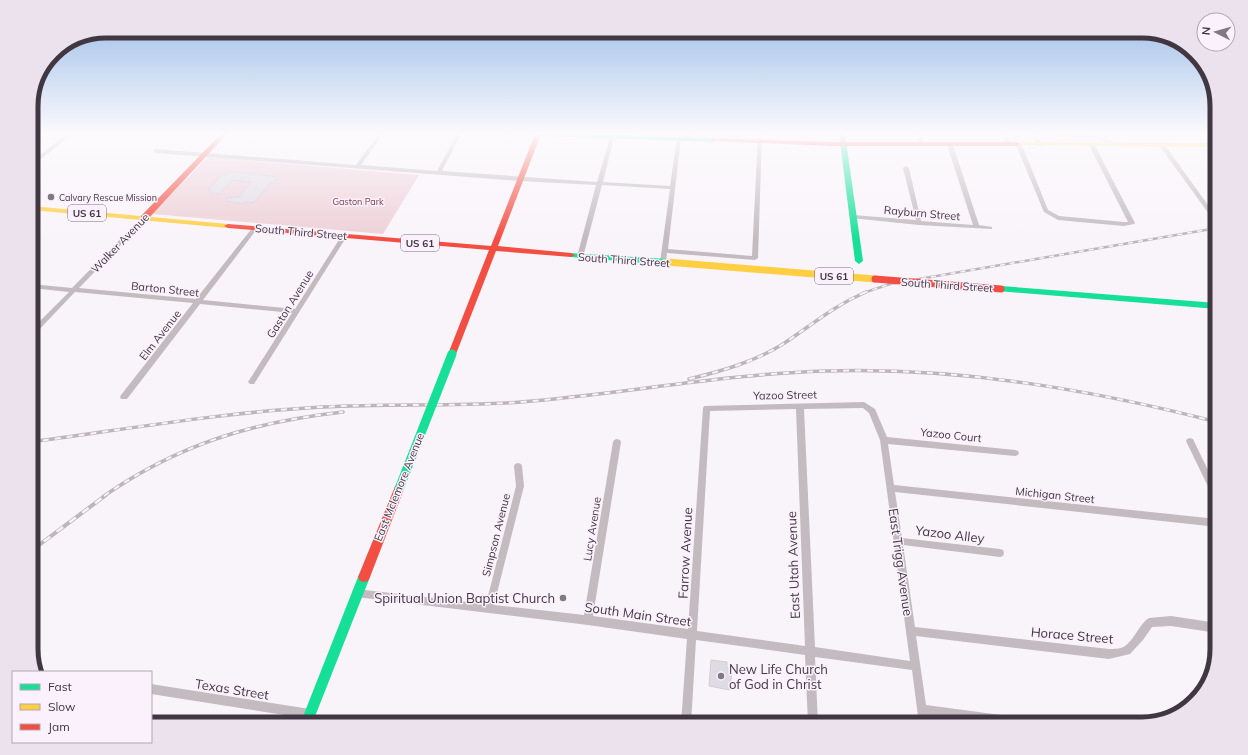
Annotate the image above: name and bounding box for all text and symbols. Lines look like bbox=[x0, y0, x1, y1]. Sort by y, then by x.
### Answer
north arrow bbox=[1196, 12, 1236, 52]
text: N bbox=[1199, 26, 1213, 36]
marker: Calvary Rescue Mission bbox=[46, 192, 56, 202]
place label: Calvary Rescue Mission bbox=[59, 192, 157, 204]
park label: Gaston Park bbox=[332, 196, 384, 207]
street label: Rayburn Street bbox=[883, 203, 961, 223]
road number: US 61 bbox=[68, 205, 106, 221]
street label: Walker Avenue bbox=[88, 210, 152, 276]
street label: South Third Street bbox=[254, 221, 348, 243]
road number: US 61 bbox=[401, 235, 439, 251]
street label: South Third Street bbox=[578, 250, 671, 270]
street label: Gaston Avenue bbox=[263, 267, 317, 341]
road number: US 61 bbox=[815, 268, 853, 284]
street label: South Third Street bbox=[901, 275, 994, 295]
street label: Barton Street bbox=[130, 278, 200, 300]
street label: Elm Avenue bbox=[136, 307, 184, 363]
street label: Yazoo Street bbox=[752, 387, 817, 403]
street label: Yazoo Court bbox=[919, 425, 982, 445]
street label: East Mclemore Avenue bbox=[371, 431, 427, 543]
street label: Michigan Street bbox=[1015, 484, 1095, 506]
street label: Simpson Avenue bbox=[479, 492, 513, 578]
street label: Lucy Avenue bbox=[580, 496, 604, 562]
street label: Farrow Avenue bbox=[675, 507, 695, 599]
street label: East Trigg Avenue bbox=[886, 507, 916, 617]
street label: East Utah Avenue bbox=[783, 511, 803, 619]
street label: Yazoo Alley bbox=[914, 522, 985, 546]
place label: Spiritual Union Baptist Church bbox=[374, 590, 555, 606]
marker: Spiritual Union Baptist Church bbox=[558, 593, 568, 603]
street label: South Main Street bbox=[584, 599, 693, 629]
street label: Horace Street bbox=[1030, 623, 1114, 647]
place label: New Life Church of God in Christ bbox=[729, 661, 828, 692]
legend bbox=[12, 671, 152, 743]
marker: New Life Church of God in Christ bbox=[716, 671, 726, 681]
street label: Texas Street bbox=[194, 675, 270, 703]
text: Fast bbox=[48, 679, 72, 694]
text: Slow bbox=[48, 699, 76, 714]
text: Jam bbox=[48, 719, 70, 734]

